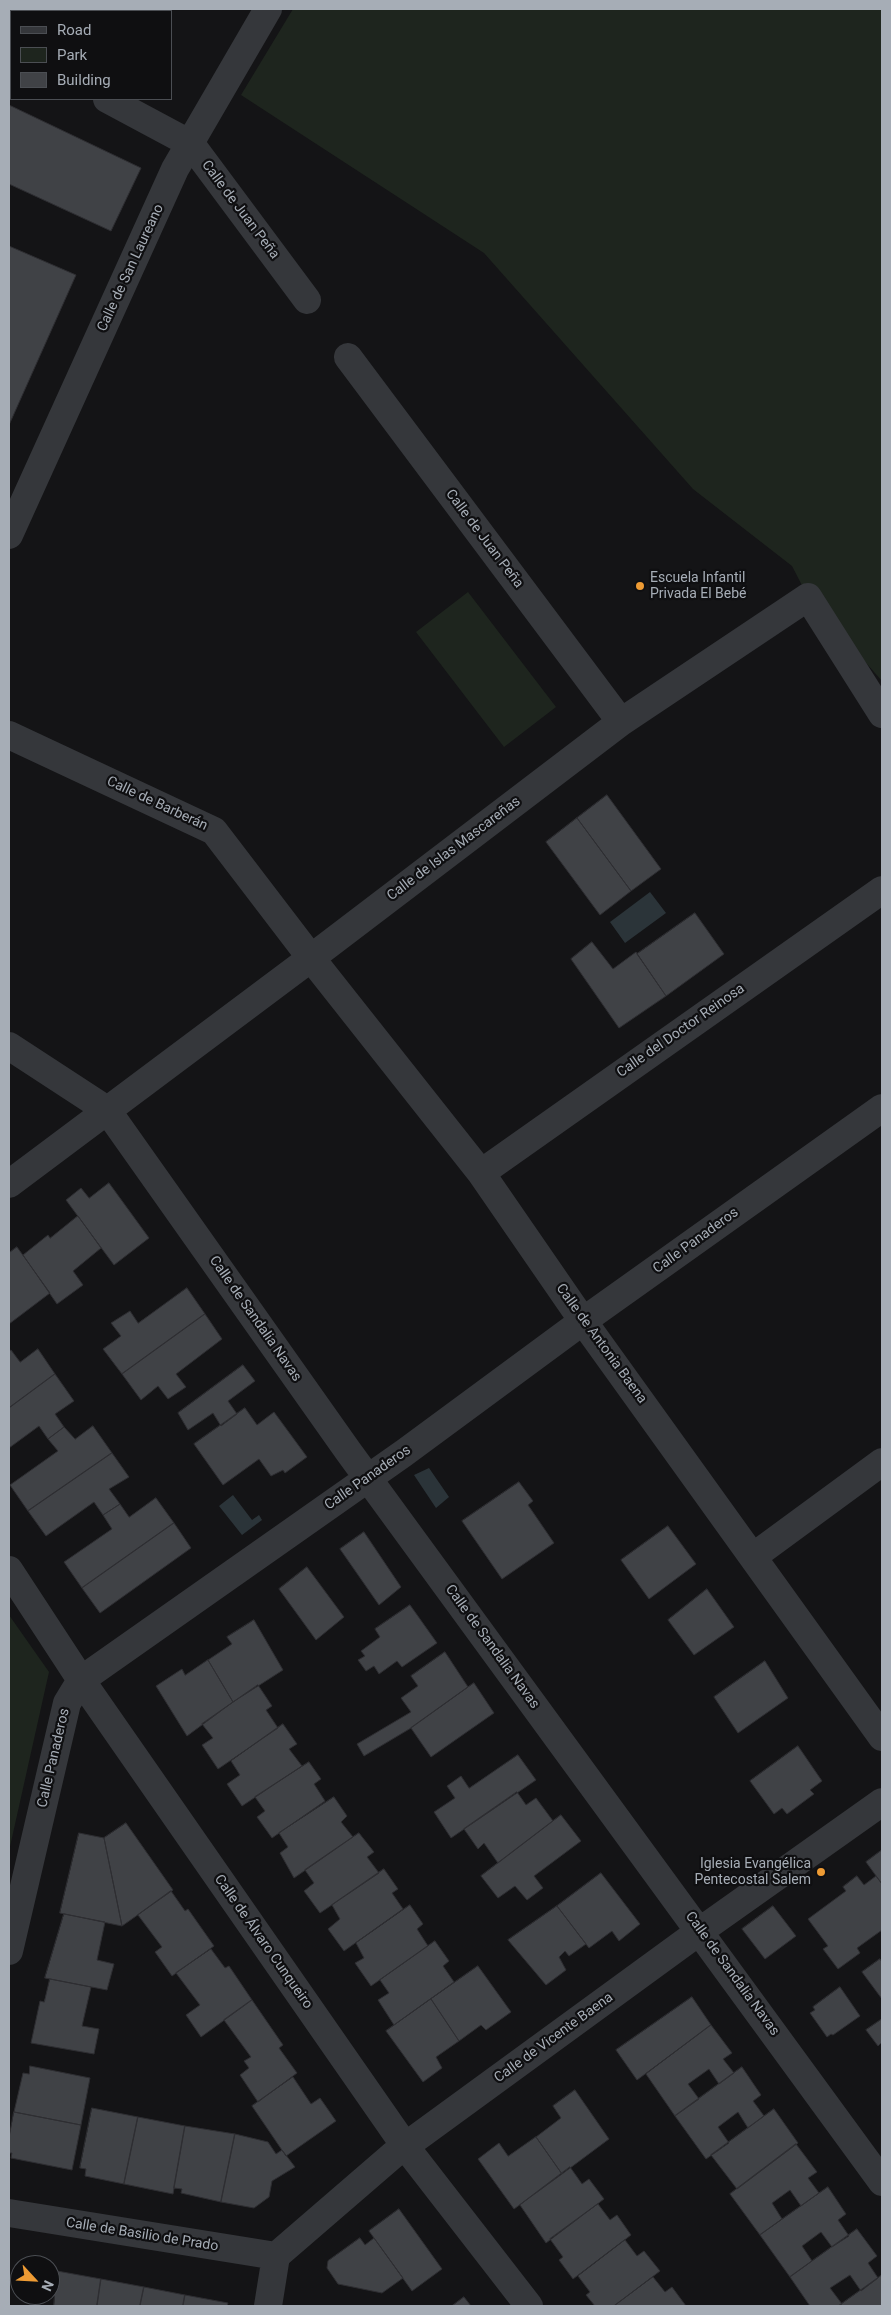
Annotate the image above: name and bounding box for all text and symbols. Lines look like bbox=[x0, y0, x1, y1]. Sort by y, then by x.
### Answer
legend bbox=[10, 10, 172, 100]
text: Road bbox=[57, 21, 91, 39]
text: Park bbox=[57, 46, 87, 64]
text: Building bbox=[57, 71, 111, 89]
street label: Calle de Juan Peña bbox=[197, 157, 283, 263]
street label: Calle de San Laureano bbox=[94, 202, 168, 334]
street label: Calle de Juan Peña bbox=[441, 486, 527, 592]
place label: Escuela Infantil Privada El Bebé bbox=[650, 570, 747, 602]
marker: Escuela Infantil Privada El Bebé bbox=[634, 580, 646, 592]
street label: Calle de Barberán bbox=[104, 773, 210, 835]
street label: Calle de Islas Mascareñas bbox=[384, 793, 524, 905]
street label: Calle del Doctor Reinosa bbox=[614, 981, 748, 1081]
street label: Calle Panaderos bbox=[650, 1204, 742, 1278]
street label: Calle de Sandalia Navas bbox=[205, 1253, 305, 1385]
street label: Calle de Antonia Baena bbox=[552, 1281, 650, 1407]
street label: Calle Panaderos bbox=[322, 1442, 414, 1514]
street label: Calle de Sandalia Navas bbox=[441, 1582, 543, 1712]
street label: Calle Panaderos bbox=[34, 1707, 74, 1809]
place label: Iglesia Evangélica Pentecostal Salem bbox=[694, 1856, 811, 1888]
marker: Iglesia Evangélica Pentecostal Salem bbox=[815, 1866, 827, 1878]
street label: Calle de Álvaro Cunqueiro bbox=[210, 1872, 316, 2012]
street label: Calle de Sandalia Navas bbox=[681, 1909, 783, 2039]
street label: Calle de Vicente Baena bbox=[491, 1989, 617, 2087]
street label: Calle de Basilio de Prado bbox=[65, 2215, 219, 2255]
north arrow bbox=[10, 2255, 60, 2305]
text: N bbox=[38, 2278, 57, 2294]

